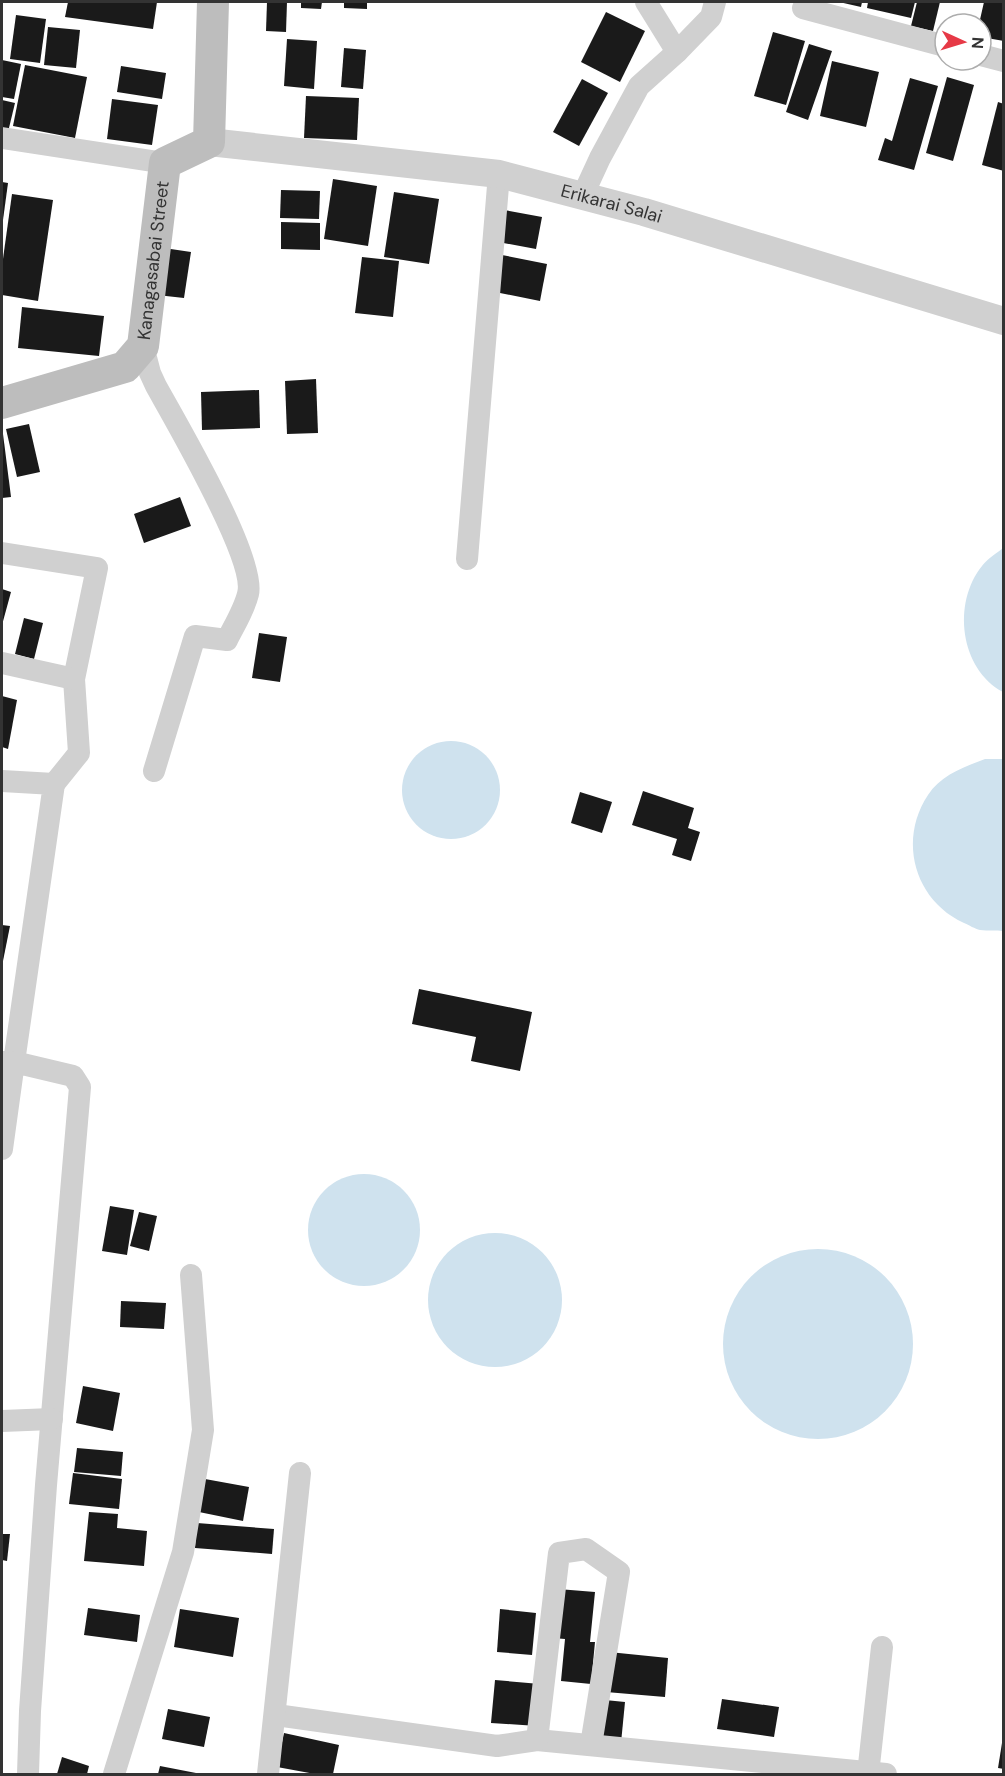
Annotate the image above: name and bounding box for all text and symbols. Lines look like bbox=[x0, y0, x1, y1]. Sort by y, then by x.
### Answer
north arrow bbox=[933, 12, 993, 72]
text: N bbox=[967, 36, 988, 50]
street label: Erikarai Salai bbox=[558, 179, 665, 229]
street label: Kanagasabai Street bbox=[132, 180, 175, 341]

